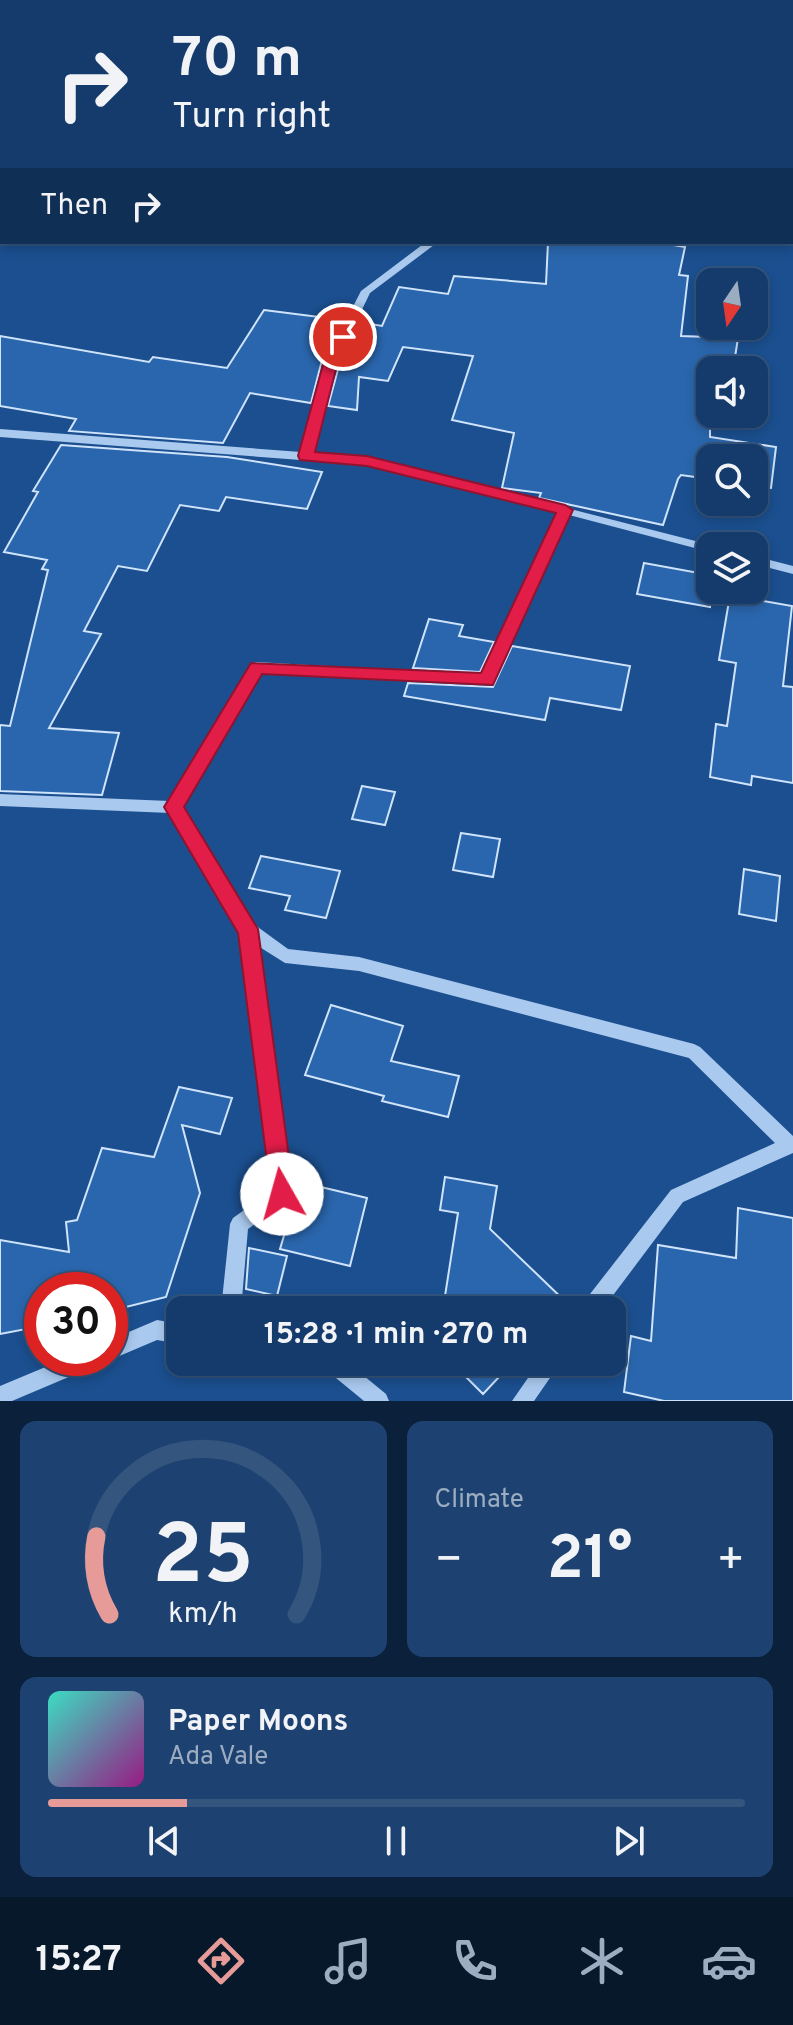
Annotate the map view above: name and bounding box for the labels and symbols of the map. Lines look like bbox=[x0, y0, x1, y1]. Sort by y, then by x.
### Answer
north arrow bbox=[696, 268, 768, 340]
pin bbox=[309, 303, 377, 371]
position arrow bbox=[240, 1152, 324, 1236]
speed limit sign: 30 bbox=[24, 1272, 128, 1376]

